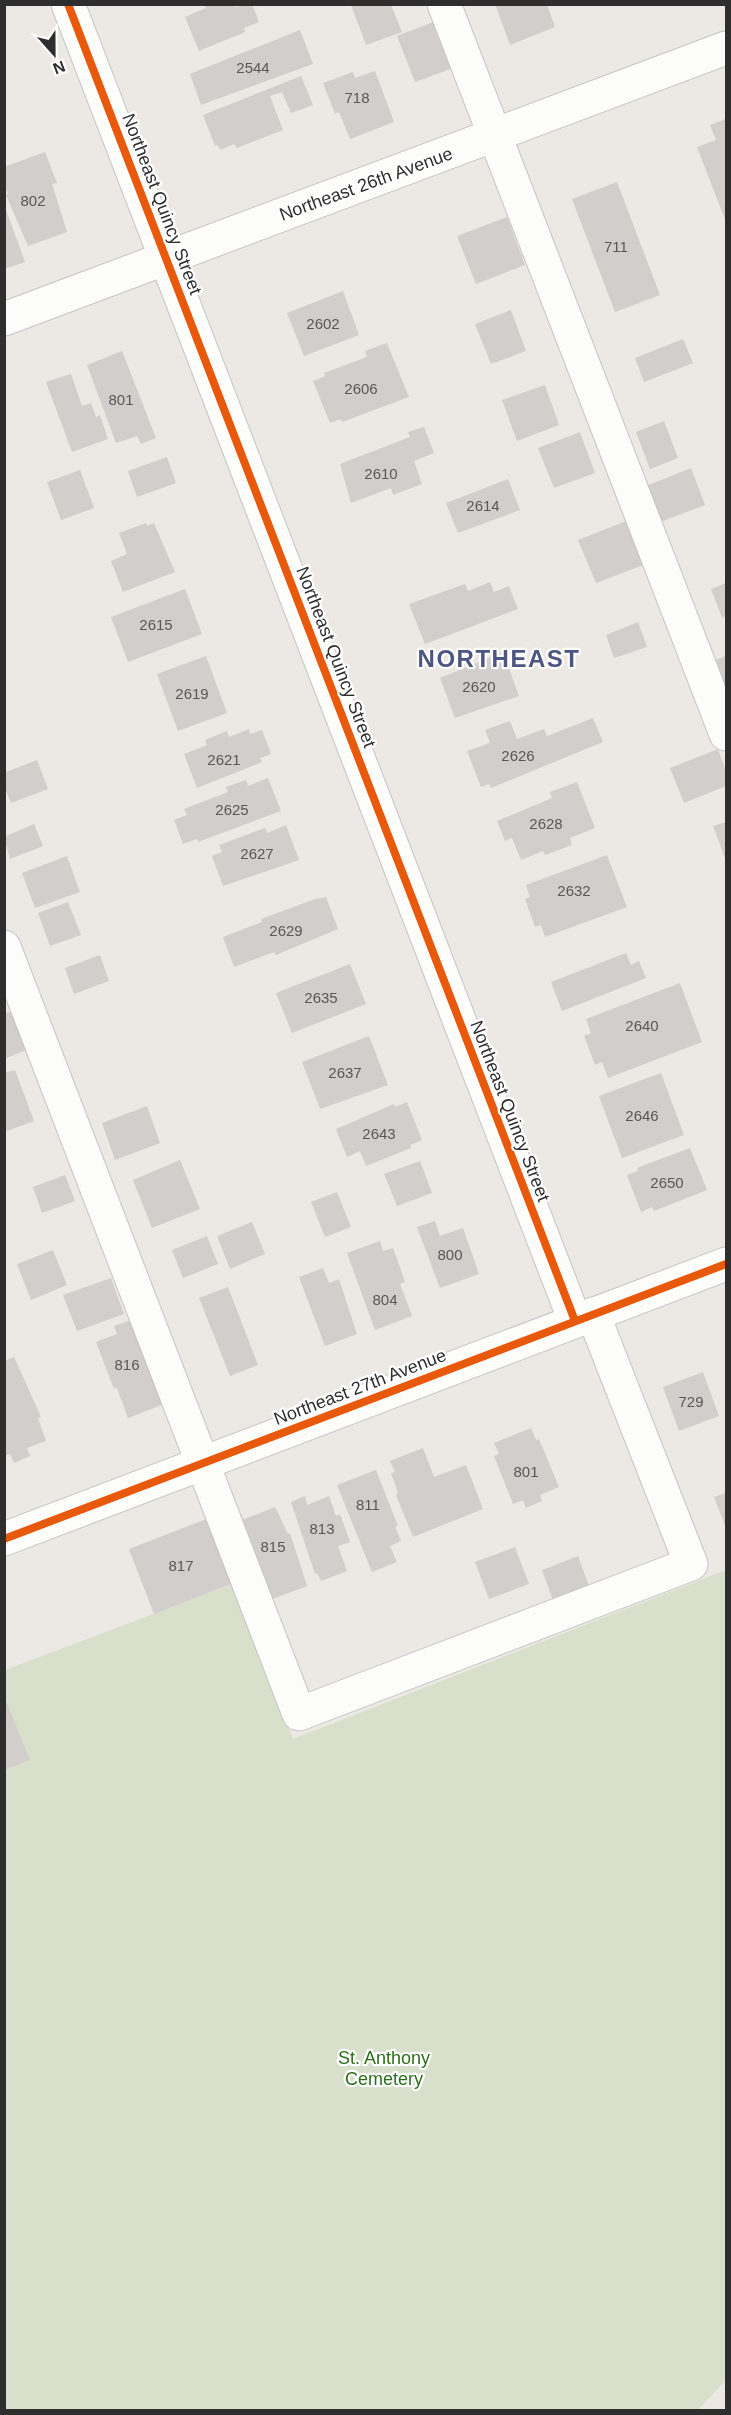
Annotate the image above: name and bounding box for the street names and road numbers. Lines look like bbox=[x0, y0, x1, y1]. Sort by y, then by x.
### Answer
street label: Northeast Quincy Street bbox=[118, 111, 206, 297]
street label: Northeast 26th Avenue bbox=[277, 143, 455, 225]
street label: Northeast Quincy Street bbox=[292, 564, 380, 750]
street label: Northeast Quincy Street bbox=[466, 1018, 554, 1204]
street label: Northeast 27th Avenue bbox=[271, 1345, 449, 1429]

